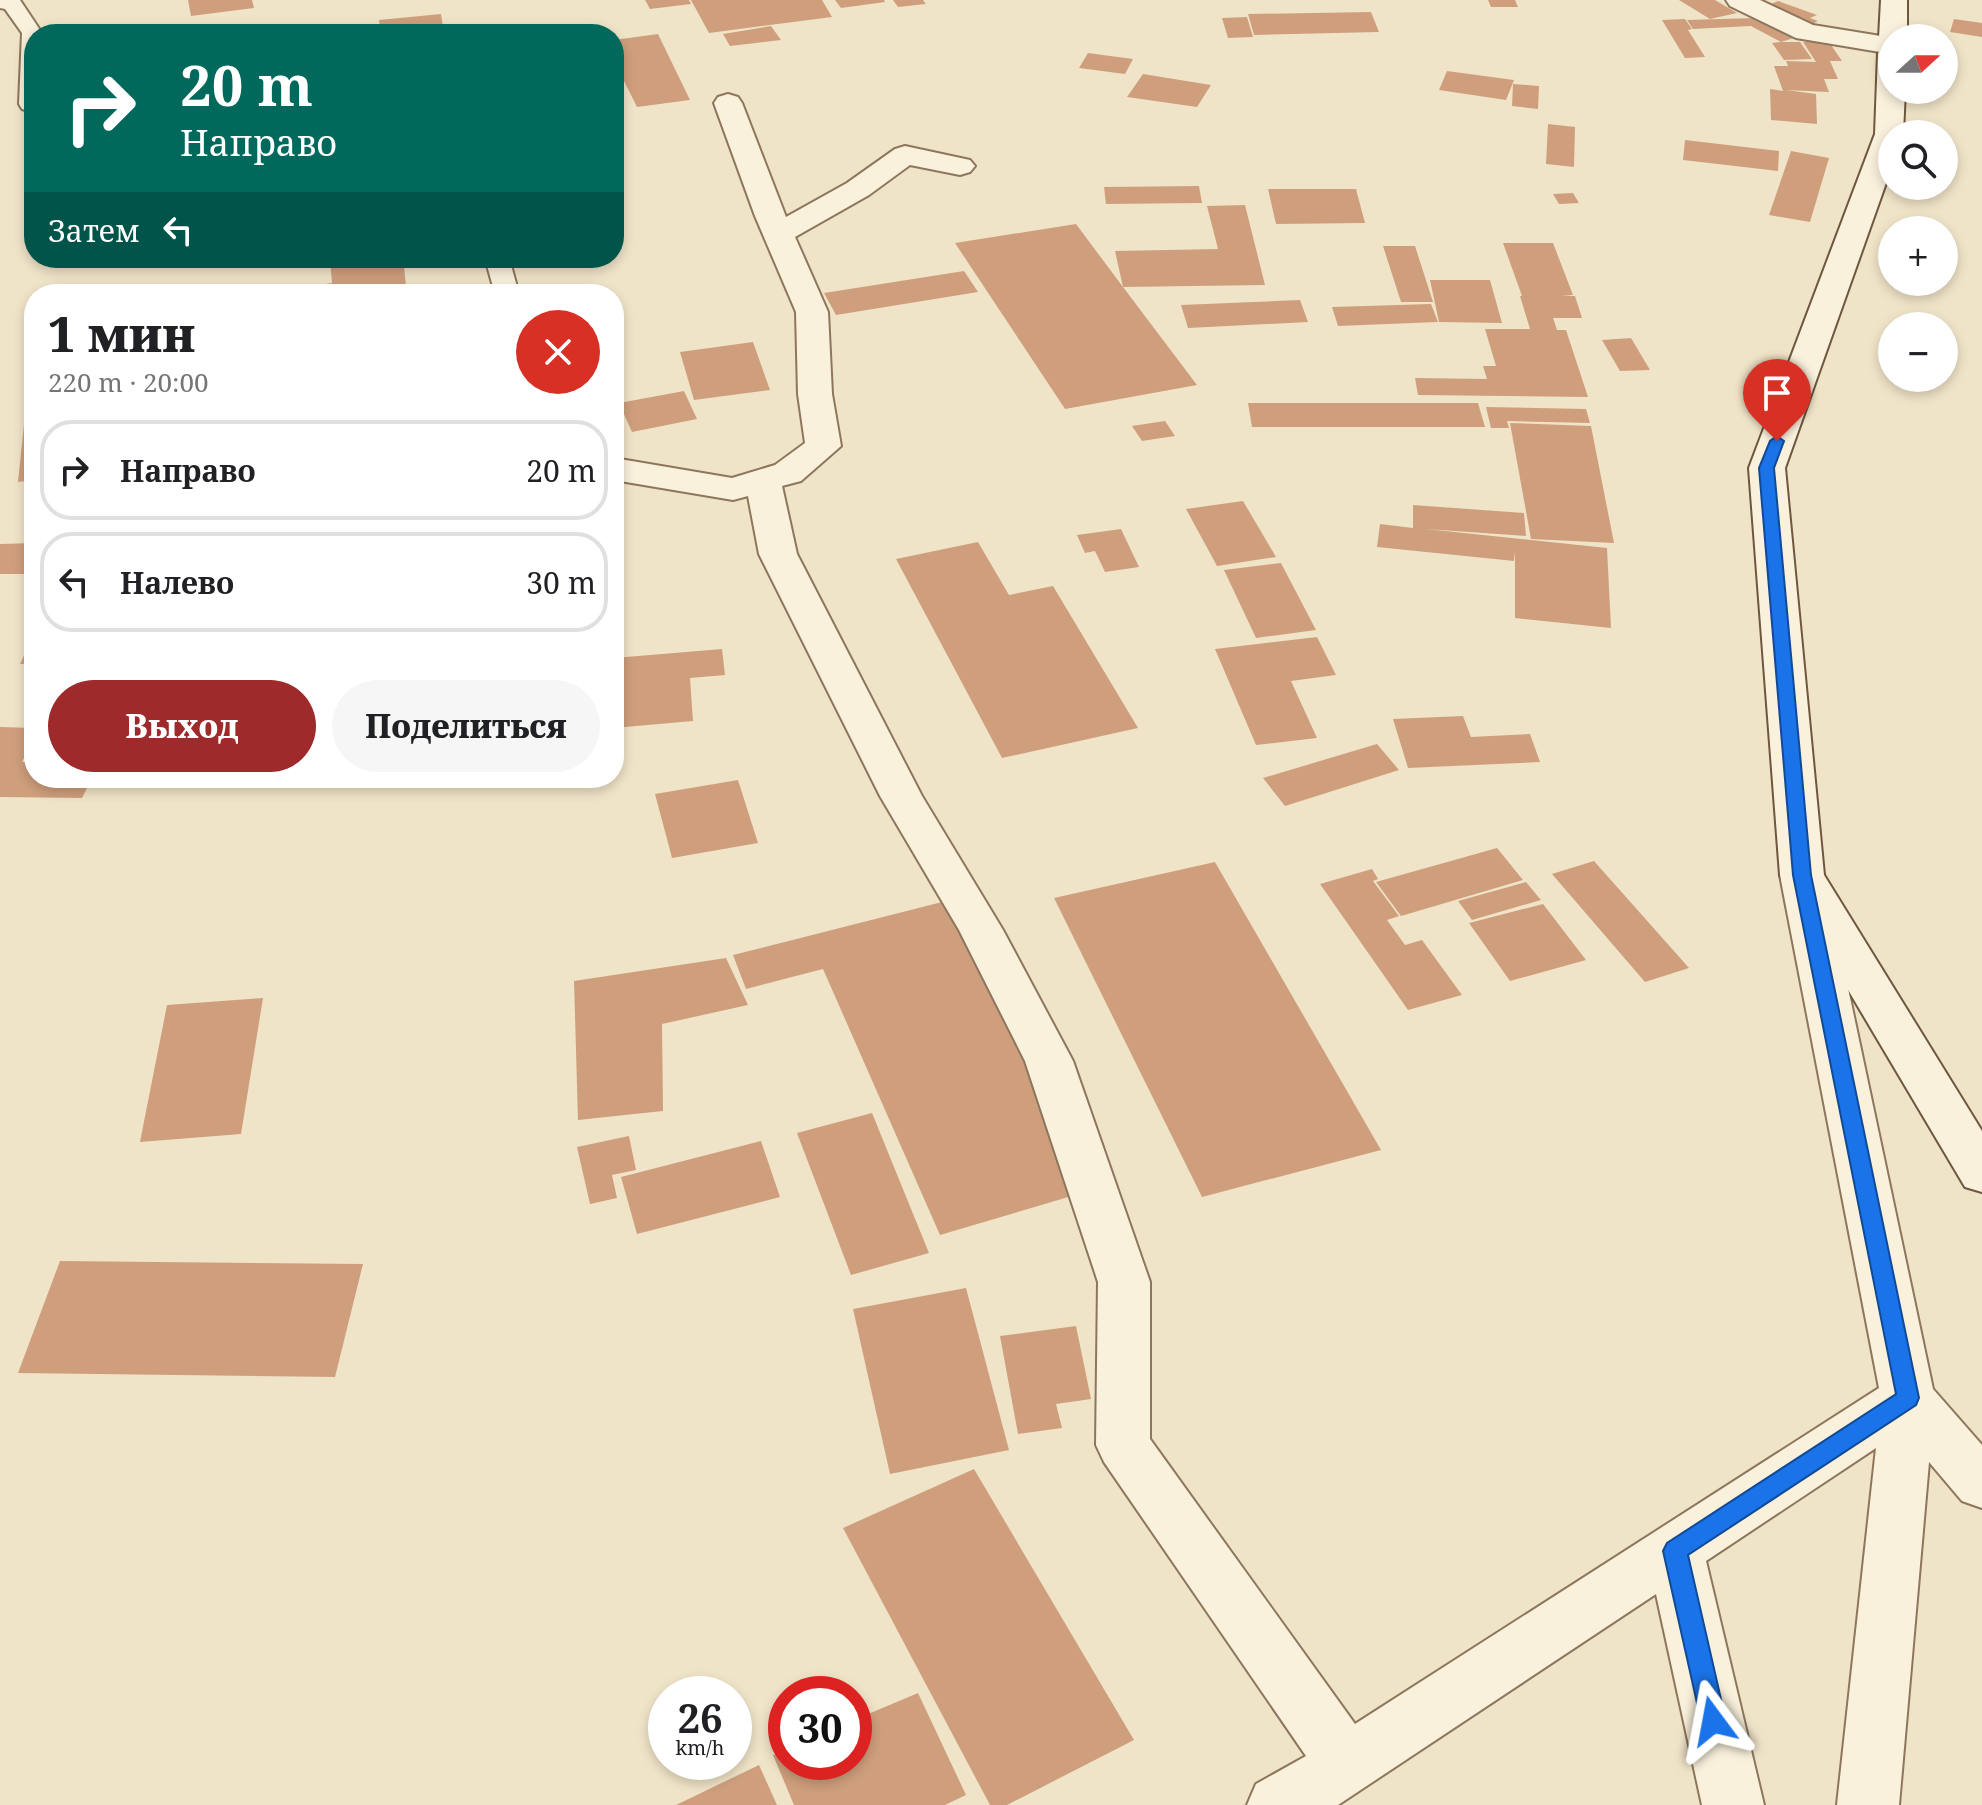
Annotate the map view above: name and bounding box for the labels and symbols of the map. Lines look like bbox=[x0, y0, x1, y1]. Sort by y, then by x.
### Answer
north arrow bbox=[1878, 24, 1958, 104]
pin bbox=[1743, 359, 1811, 441]
speed limit sign: 30 bbox=[768, 1676, 872, 1780]
position arrow bbox=[1671, 1679, 1755, 1763]

